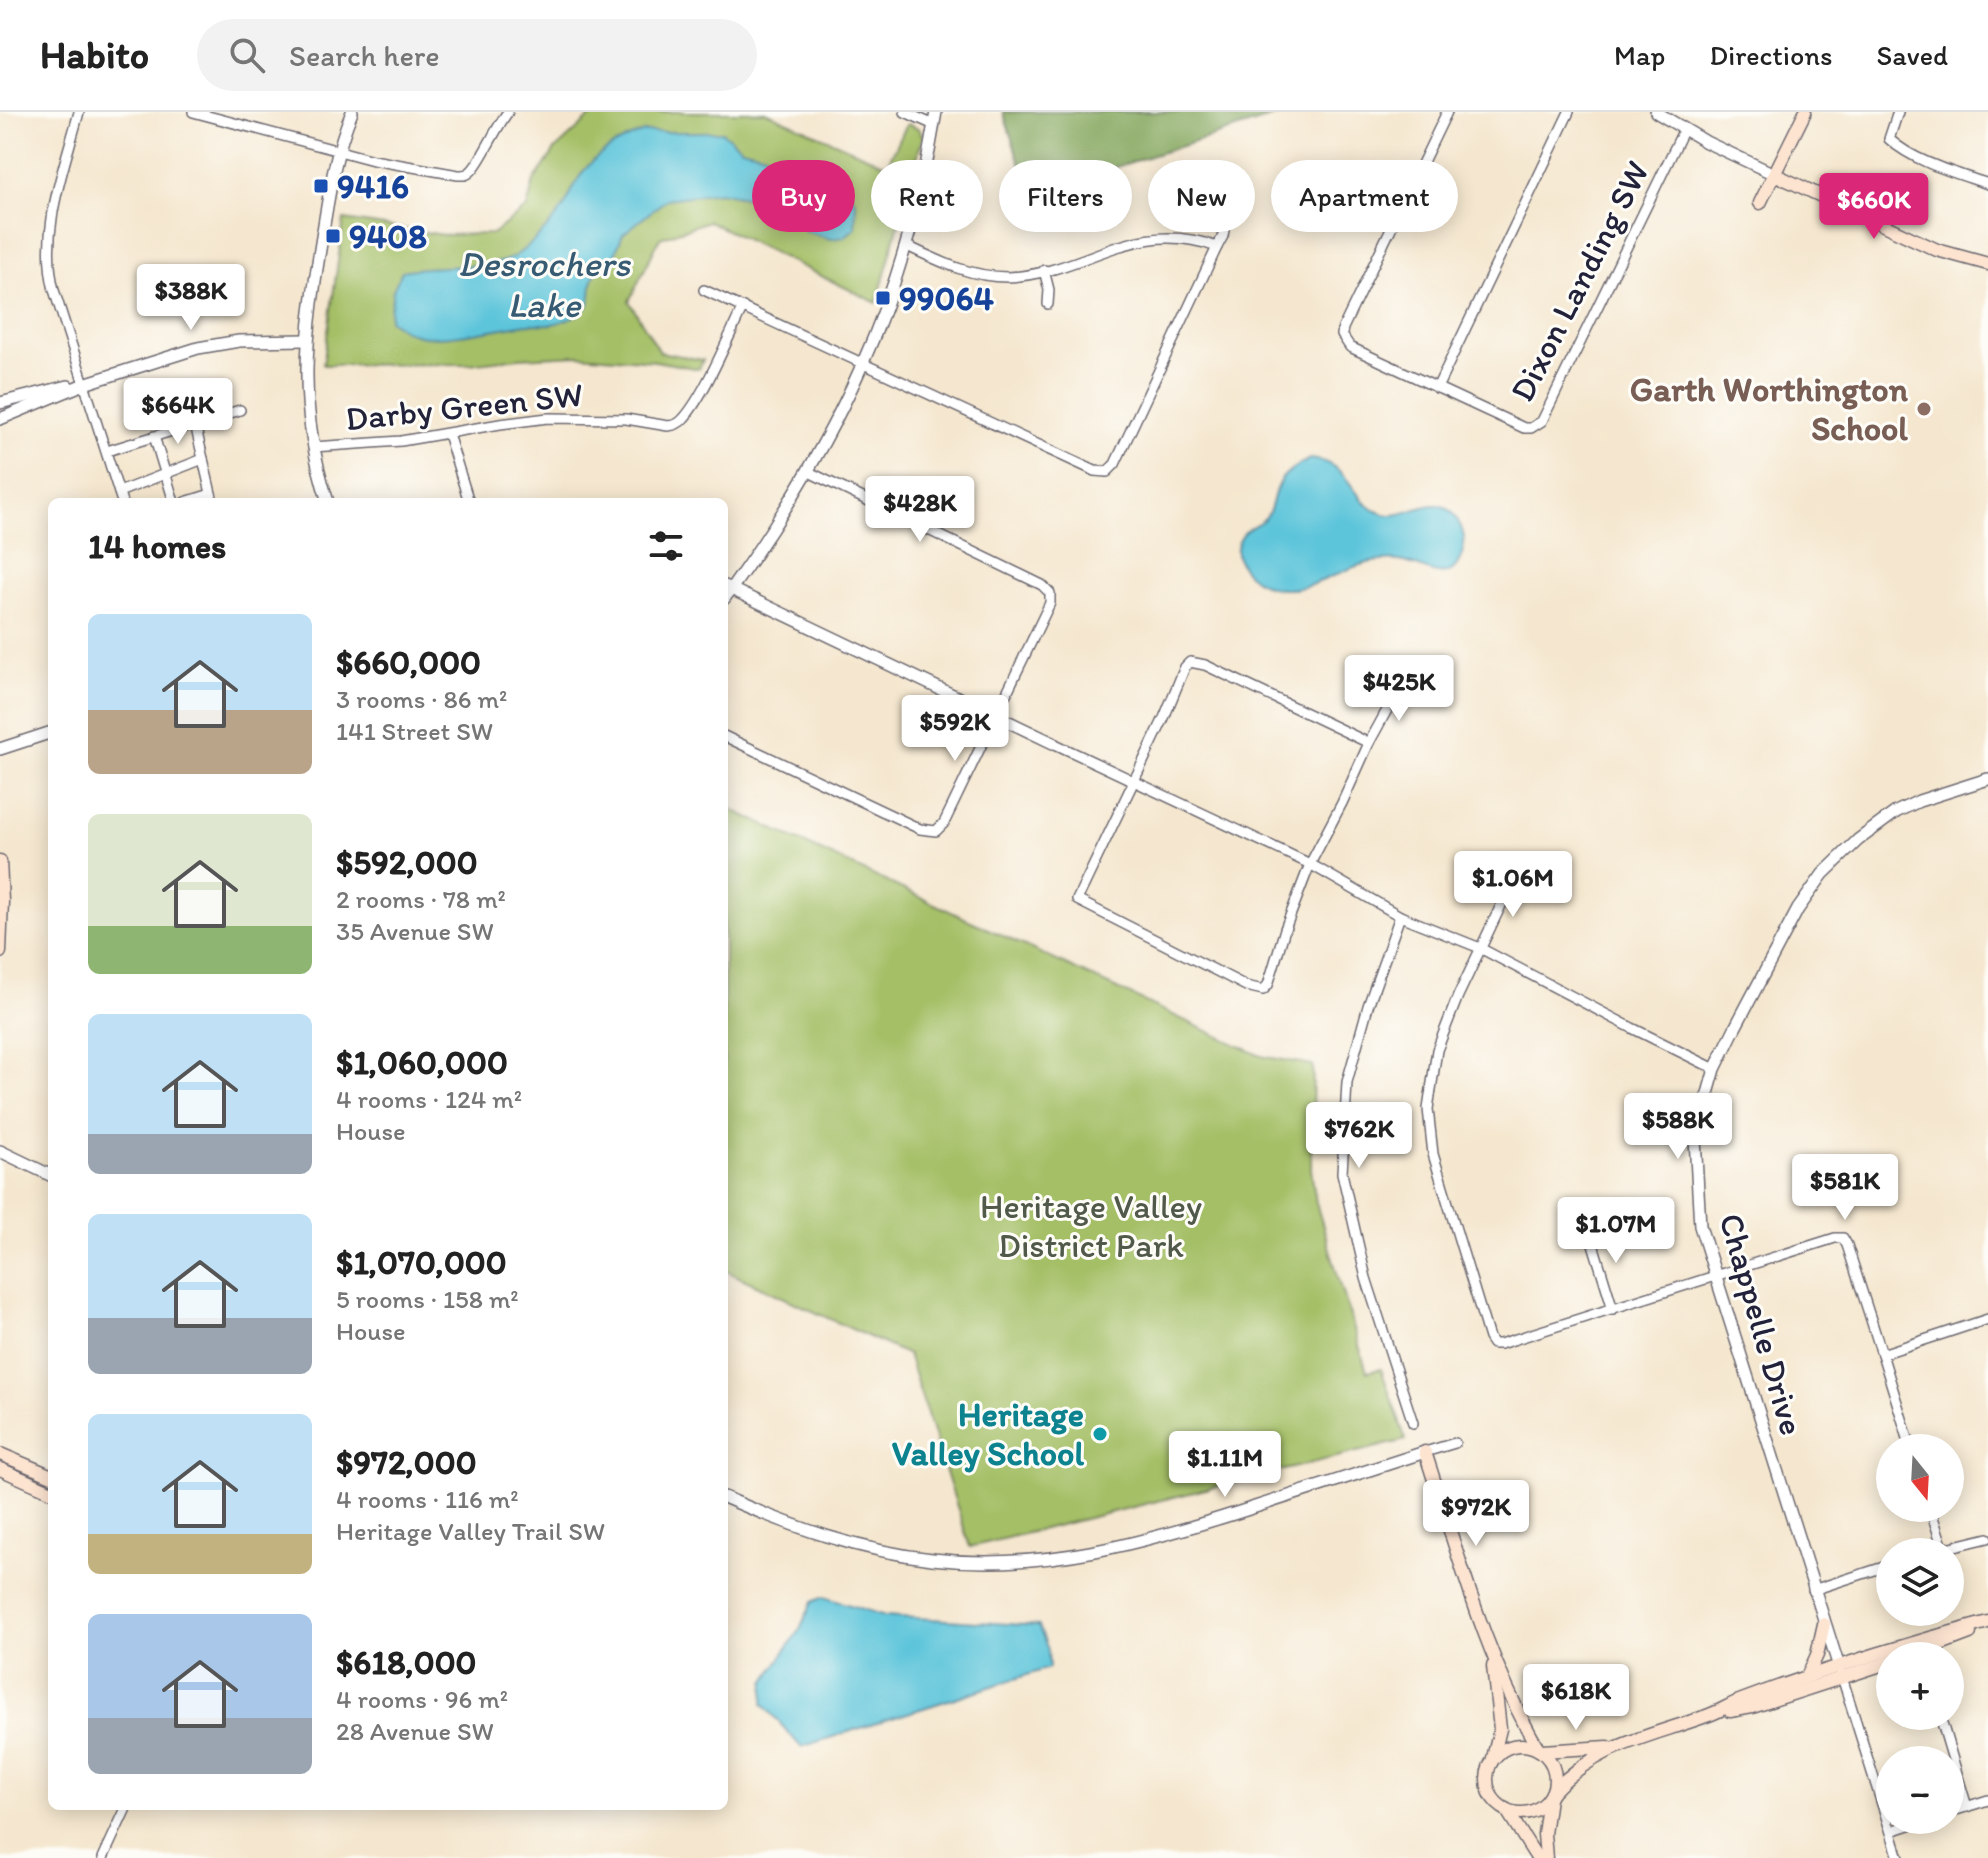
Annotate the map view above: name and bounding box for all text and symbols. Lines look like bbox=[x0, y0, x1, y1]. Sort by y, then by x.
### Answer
search box bbox=[197, 19, 757, 91]
text: Habito bbox=[40, 32, 149, 78]
icon: search bbox=[225, 33, 269, 77]
text: Search here bbox=[289, 37, 440, 74]
text: Map bbox=[1614, 38, 1665, 72]
text: Directions bbox=[1709, 38, 1833, 72]
text: Saved bbox=[1877, 38, 1948, 72]
street label: Dixon Landing SW bbox=[1501, 154, 1658, 408]
chip: Buy bbox=[752, 160, 855, 232]
chip: Rent bbox=[871, 160, 983, 232]
chip: Filters bbox=[999, 160, 1132, 232]
chip: New bbox=[1148, 160, 1255, 232]
chip: Apartment bbox=[1271, 160, 1458, 232]
place label: 9416 bbox=[337, 166, 409, 207]
pin: $660K bbox=[1818, 173, 1930, 241]
marker: 9416 bbox=[312, 177, 330, 195]
text: $660K bbox=[1837, 183, 1911, 215]
place label: 9408 bbox=[349, 216, 427, 257]
marker: 9408 bbox=[324, 227, 342, 245]
water label: Desrochers Lake bbox=[458, 242, 632, 326]
pin: $388K bbox=[135, 264, 247, 332]
text: $388K bbox=[155, 274, 227, 306]
place label: 99064 bbox=[899, 278, 994, 319]
marker: 99064 bbox=[874, 289, 892, 307]
place label: Garth Worthington School bbox=[1630, 369, 1909, 449]
street label: Darby Green SW bbox=[343, 374, 585, 439]
pin: $664K bbox=[122, 378, 234, 446]
text: $664K bbox=[142, 388, 214, 420]
marker: Garth Worthington School bbox=[1915, 400, 1933, 418]
pin: $428K bbox=[864, 476, 976, 544]
text: $428K bbox=[883, 486, 957, 518]
icon: filters bbox=[644, 524, 688, 568]
text: 14 homes bbox=[88, 526, 226, 567]
text: $660,000 bbox=[336, 642, 481, 683]
icon: home bbox=[152, 646, 248, 742]
pin: $425K bbox=[1343, 655, 1455, 723]
text: $425K bbox=[1363, 665, 1435, 697]
text: 3 rooms · 86 m² bbox=[336, 683, 507, 715]
pin: $592K bbox=[899, 695, 1011, 763]
text: $592K bbox=[920, 705, 990, 737]
text: 141 Street SW bbox=[336, 715, 493, 747]
text: $592,000 bbox=[336, 842, 478, 883]
icon: home bbox=[152, 846, 248, 942]
pin: $1.06M bbox=[1448, 851, 1578, 919]
text: $1.06M bbox=[1472, 861, 1554, 893]
text: 2 rooms · 78 m² bbox=[336, 883, 506, 915]
text: 35 Avenue SW bbox=[336, 915, 494, 947]
text: $1,060,000 bbox=[336, 1042, 508, 1083]
icon: home bbox=[152, 1046, 248, 1142]
text: 4 rooms · 124 m² bbox=[336, 1083, 522, 1115]
pin: $588K bbox=[1622, 1093, 1734, 1161]
pin: $762K bbox=[1303, 1102, 1415, 1170]
text: $588K bbox=[1642, 1103, 1714, 1135]
text: $762K bbox=[1324, 1112, 1394, 1144]
text: House bbox=[336, 1115, 406, 1147]
pin: $581K bbox=[1789, 1154, 1901, 1222]
text: $581K bbox=[1810, 1164, 1880, 1196]
park label: Heritage Valley District Park bbox=[980, 1186, 1202, 1266]
pin: $1.07M bbox=[1551, 1197, 1681, 1265]
text: $1.07M bbox=[1576, 1207, 1657, 1239]
street label: Chappelle Drive bbox=[1710, 1209, 1813, 1440]
text: $1,070,000 bbox=[336, 1242, 507, 1283]
icon: home bbox=[152, 1246, 248, 1342]
text: 5 rooms · 158 m² bbox=[336, 1283, 519, 1315]
text: House bbox=[336, 1315, 406, 1347]
place label: Heritage Valley School bbox=[892, 1394, 1084, 1474]
marker: Heritage Valley School bbox=[1091, 1425, 1109, 1443]
pin: $1.11M bbox=[1160, 1431, 1290, 1499]
north arrow bbox=[1876, 1434, 1964, 1522]
map controls bbox=[1876, 1434, 1964, 1834]
text: $1.11M bbox=[1187, 1441, 1263, 1473]
text: $972,000 bbox=[336, 1442, 477, 1483]
icon: home bbox=[152, 1446, 248, 1542]
pin: $972K bbox=[1420, 1480, 1532, 1548]
text: 4 rooms · 116 m² bbox=[336, 1483, 519, 1515]
text: $972K bbox=[1441, 1490, 1511, 1522]
text: Heritage Valley Trail SW bbox=[336, 1515, 605, 1547]
button: layers bbox=[1876, 1538, 1964, 1626]
text: $618,000 bbox=[336, 1642, 477, 1683]
button: + bbox=[1876, 1642, 1964, 1730]
icon: home bbox=[152, 1646, 248, 1742]
pin: $618K bbox=[1520, 1664, 1632, 1732]
text: $618K bbox=[1541, 1674, 1611, 1706]
text: 4 rooms · 96 m² bbox=[336, 1683, 508, 1715]
text: 28 Avenue SW bbox=[336, 1715, 494, 1747]
button: − bbox=[1876, 1746, 1964, 1834]

